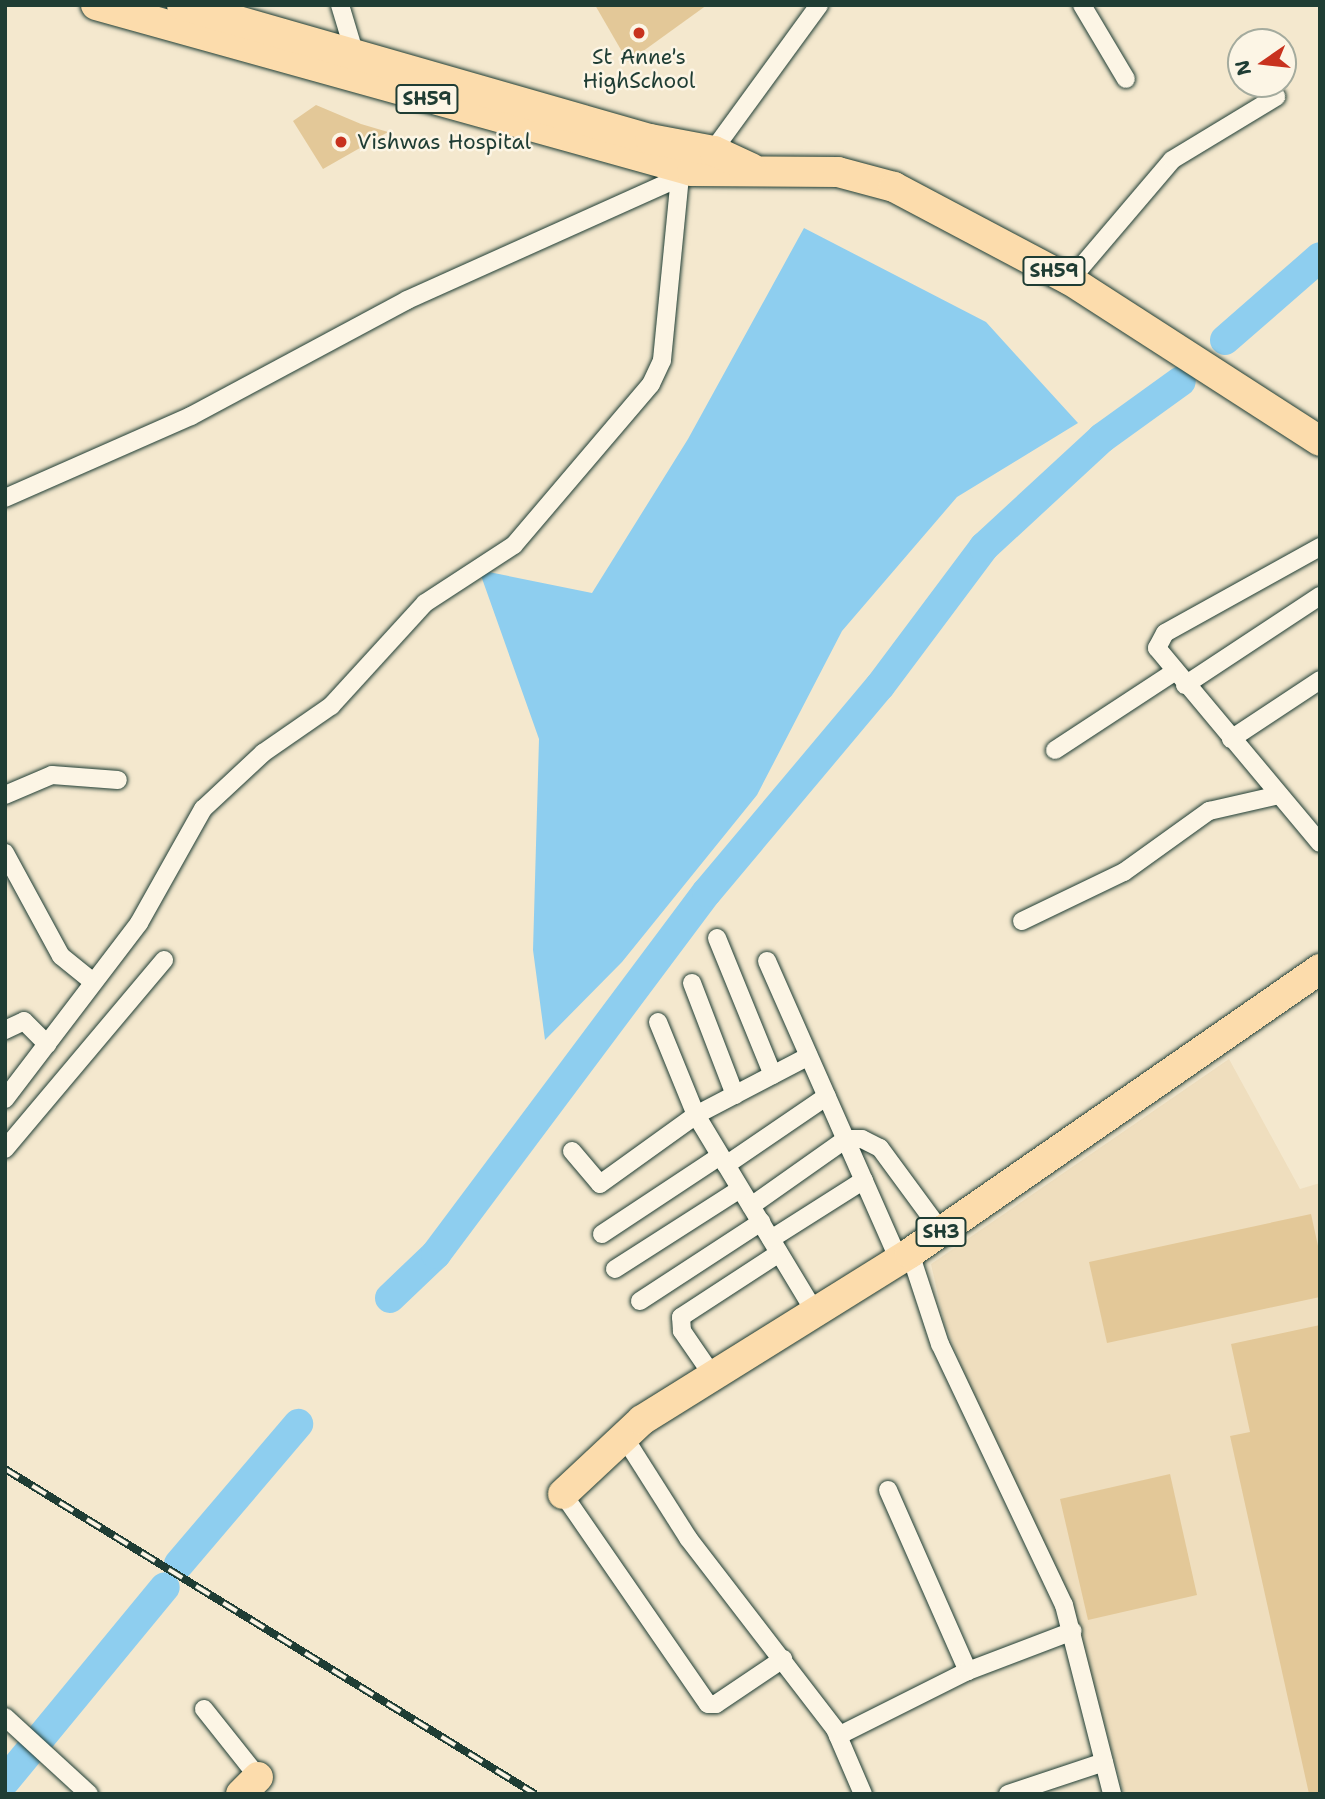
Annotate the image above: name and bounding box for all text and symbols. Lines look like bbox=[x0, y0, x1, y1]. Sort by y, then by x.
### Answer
marker: St Anne's HighSchool bbox=[631, 25, 647, 41]
north arrow bbox=[1227, 28, 1297, 98]
place label: St Anne's HighSchool bbox=[583, 44, 695, 94]
text: N bbox=[1229, 57, 1257, 78]
road number: SH59 bbox=[394, 83, 460, 114]
place label: Vishwas Hospital bbox=[357, 129, 531, 155]
marker: Vishwas Hospital bbox=[331, 132, 351, 152]
road number: SH59 bbox=[1021, 256, 1087, 286]
road number: SH3 bbox=[915, 1216, 967, 1248]

